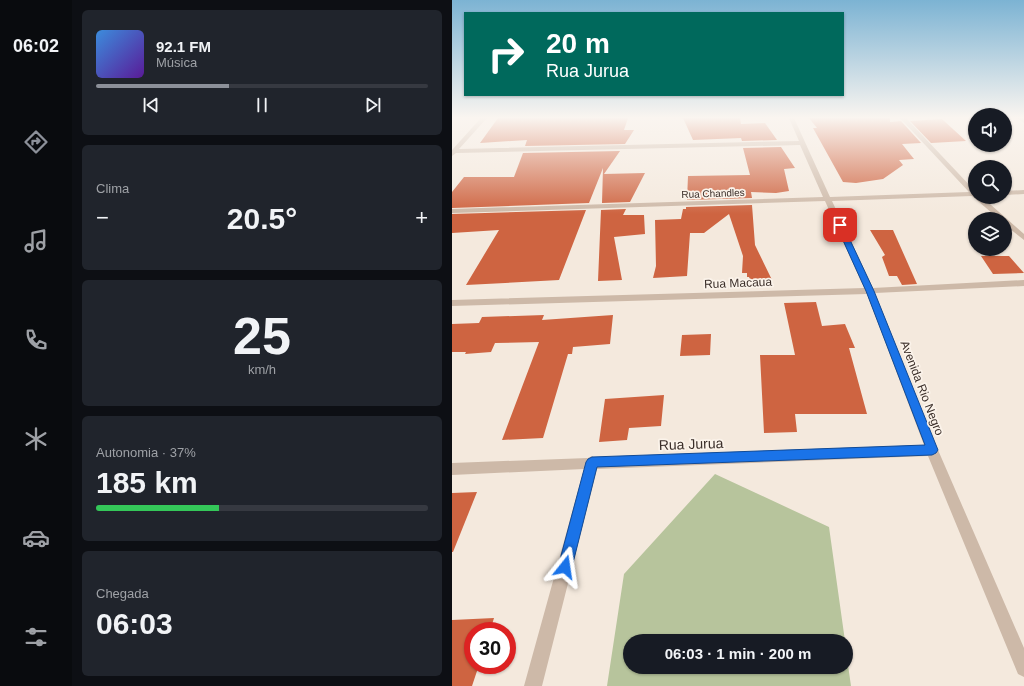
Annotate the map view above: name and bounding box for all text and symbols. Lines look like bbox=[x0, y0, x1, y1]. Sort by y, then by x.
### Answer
icon: right bbox=[480, 28, 532, 80]
text: 20 m bbox=[546, 28, 610, 59]
text: 06:02 bbox=[13, 36, 59, 56]
text: 92.1 FM bbox=[156, 38, 211, 55]
text: Música bbox=[156, 55, 197, 70]
text: Rua Jurua bbox=[546, 61, 629, 81]
icon: previous bbox=[140, 94, 162, 116]
icon: pause bbox=[251, 94, 273, 116]
icon: next bbox=[362, 94, 384, 116]
map controls bbox=[968, 108, 1012, 256]
button: sound bbox=[968, 108, 1012, 152]
icon: directions bbox=[22, 128, 50, 156]
button: search bbox=[968, 160, 1012, 204]
text: Clima bbox=[96, 181, 129, 196]
street label: Rua Chandles bbox=[681, 187, 745, 200]
text: 20.5° bbox=[227, 202, 297, 235]
text: − bbox=[96, 205, 109, 230]
text: + bbox=[415, 205, 428, 230]
pin bbox=[823, 208, 857, 242]
button: layers bbox=[968, 212, 1012, 256]
icon: arrive bbox=[829, 214, 851, 236]
icon: music bbox=[22, 227, 50, 255]
street label: Rua Macaua bbox=[704, 275, 773, 291]
text: 25 bbox=[233, 307, 291, 365]
icon: phone bbox=[22, 326, 50, 354]
street label: Avenida Rio Negro bbox=[897, 339, 947, 438]
text: km/h bbox=[248, 362, 276, 377]
icon: climate bbox=[22, 425, 50, 453]
street label: Rua Jurua bbox=[658, 435, 724, 453]
text: Autonomia · 37% bbox=[96, 445, 196, 460]
text: 185 km bbox=[96, 466, 198, 499]
icon: car bbox=[22, 524, 50, 552]
position arrow bbox=[544, 546, 586, 588]
text: Chegada bbox=[96, 586, 149, 601]
text: 06:03 bbox=[96, 607, 173, 640]
speed limit sign: 30 bbox=[464, 622, 516, 674]
icon: filters bbox=[22, 623, 50, 651]
text: 06:03 · 1 min · 200 m bbox=[665, 645, 811, 662]

